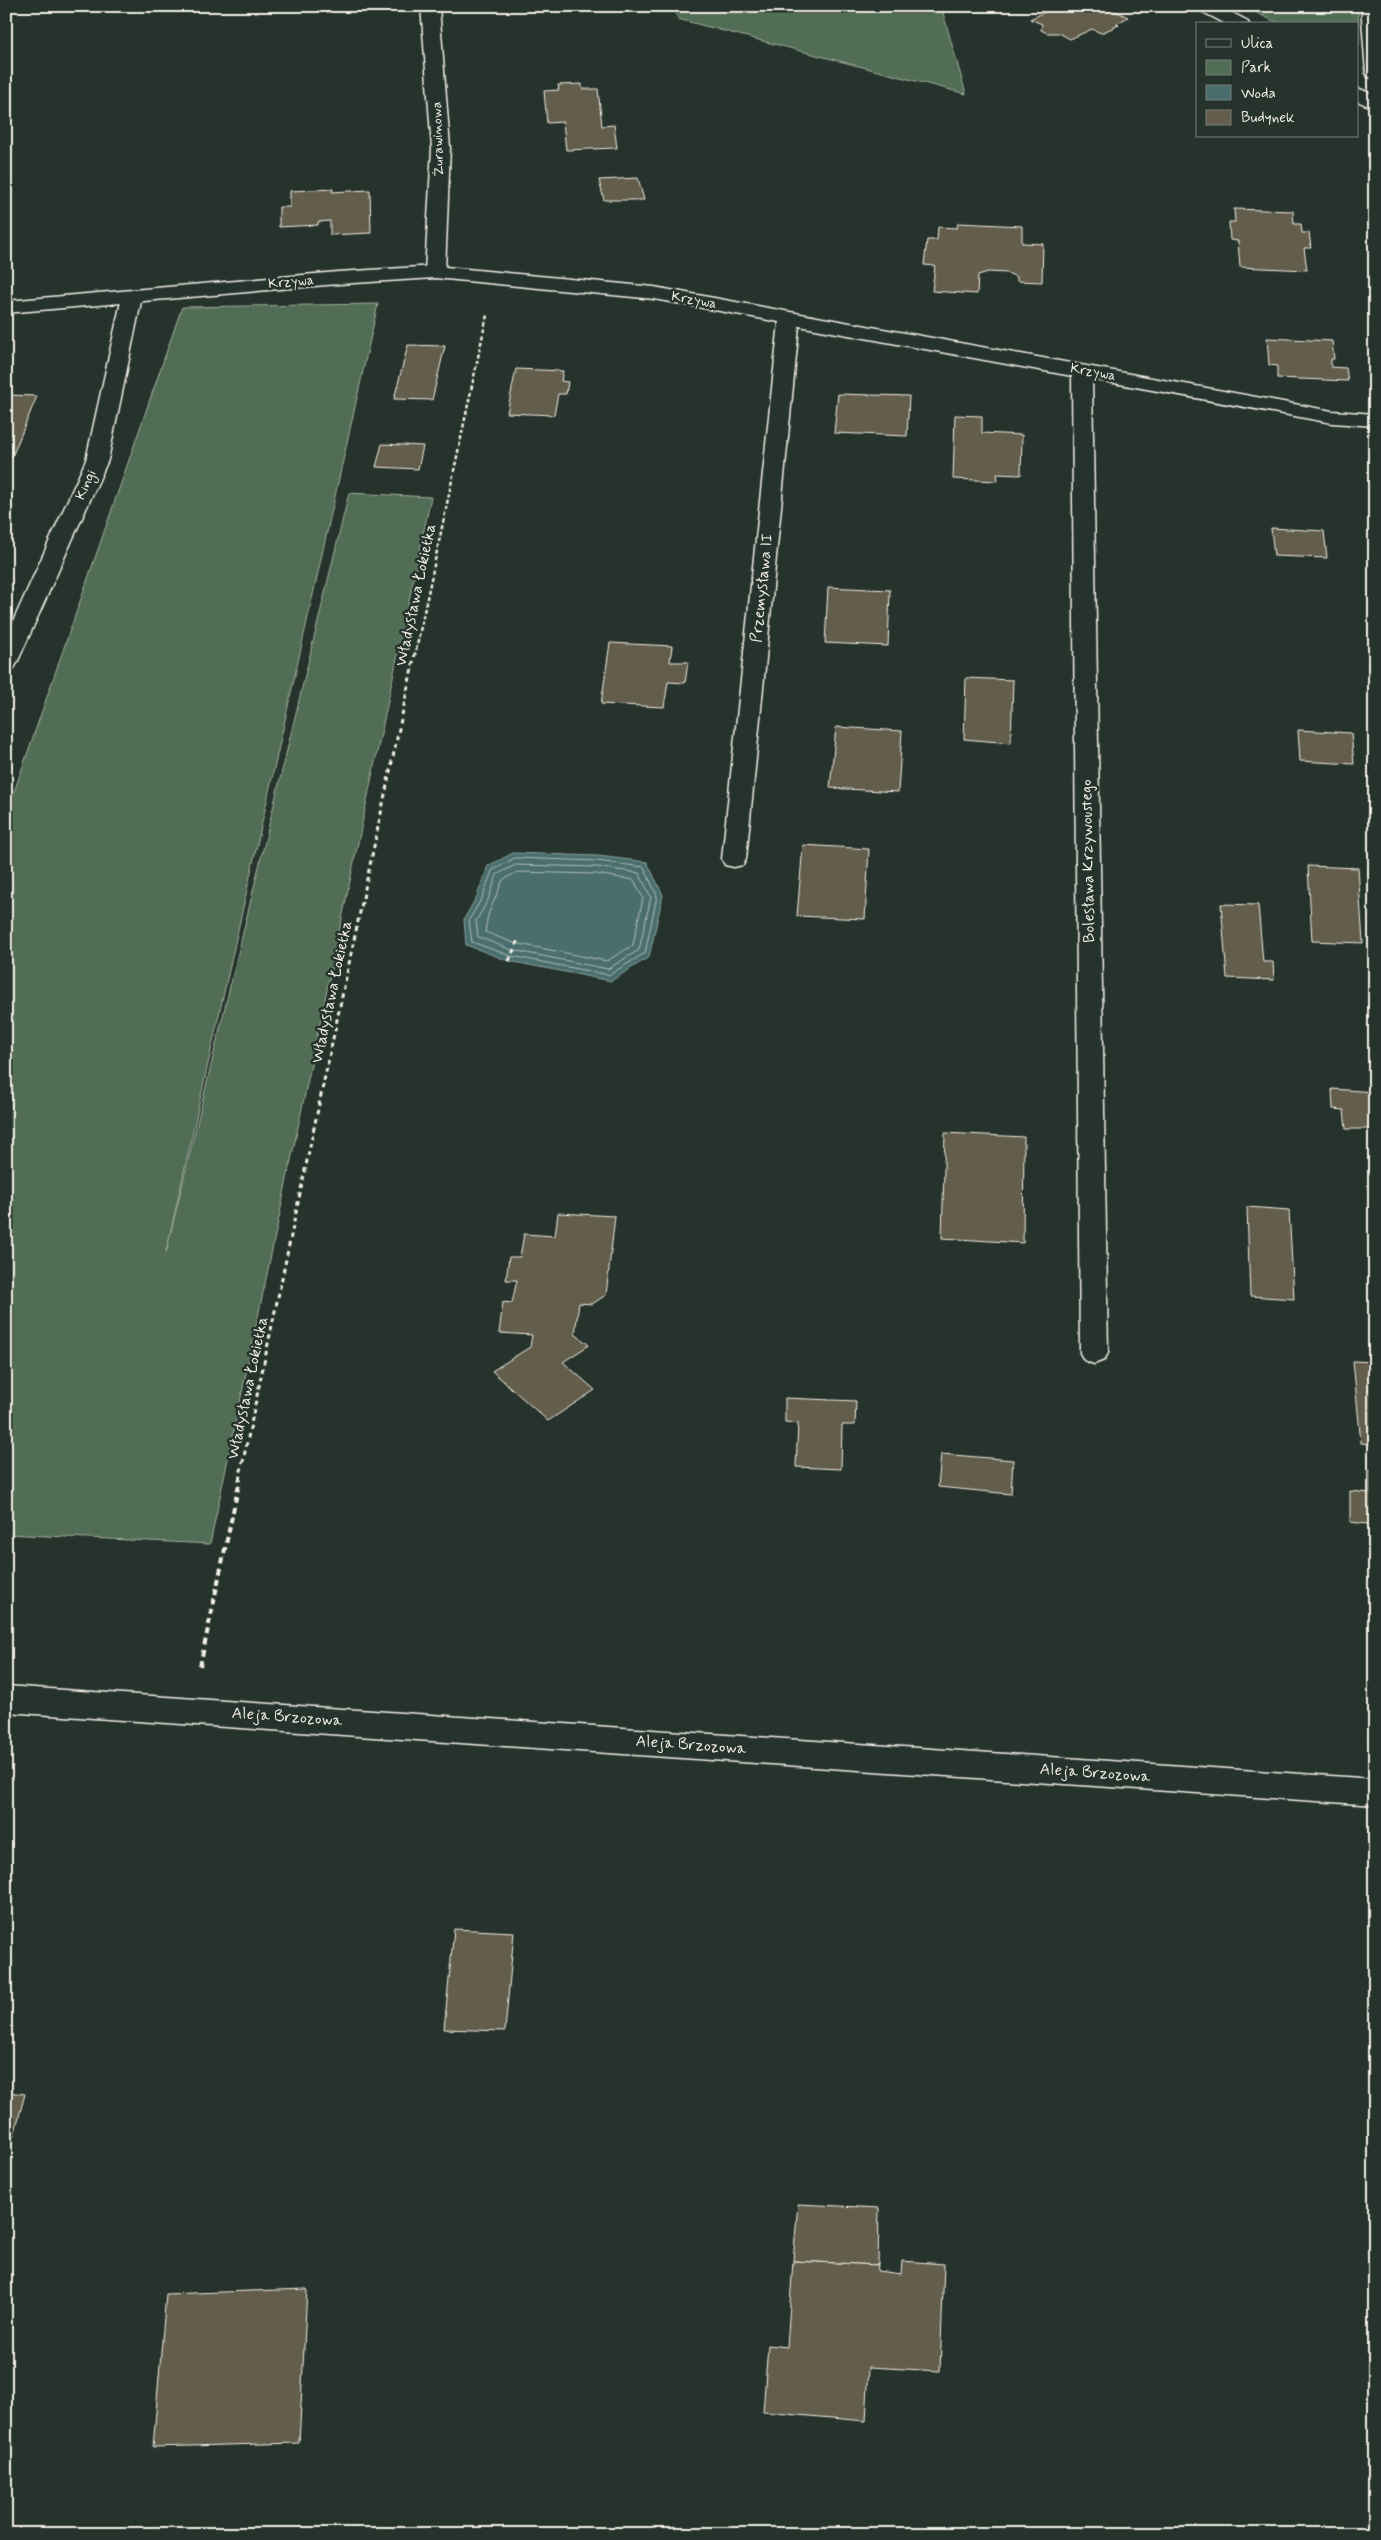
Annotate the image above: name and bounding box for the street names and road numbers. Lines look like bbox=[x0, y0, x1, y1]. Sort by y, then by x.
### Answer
street label: Żurawinowa bbox=[428, 101, 448, 177]
street label: Krzywa bbox=[267, 271, 315, 293]
street label: Krzywa bbox=[670, 287, 718, 313]
street label: Krzywa bbox=[1069, 359, 1117, 385]
street label: Kingi bbox=[71, 467, 101, 503]
street label: Władysława Łokietka bbox=[391, 522, 441, 668]
street label: Przemysława II bbox=[746, 532, 778, 644]
street label: Bolesława Krzywoustego bbox=[1076, 779, 1100, 943]
street label: Władysława Łokietka bbox=[307, 919, 357, 1065]
street label: Władysława Łokietka bbox=[223, 1315, 273, 1461]
street label: Aleja Brzozowa bbox=[231, 1703, 343, 1731]
street label: Aleja Brzozowa bbox=[635, 1731, 747, 1759]
street label: Aleja Brzozowa bbox=[1039, 1759, 1151, 1787]

